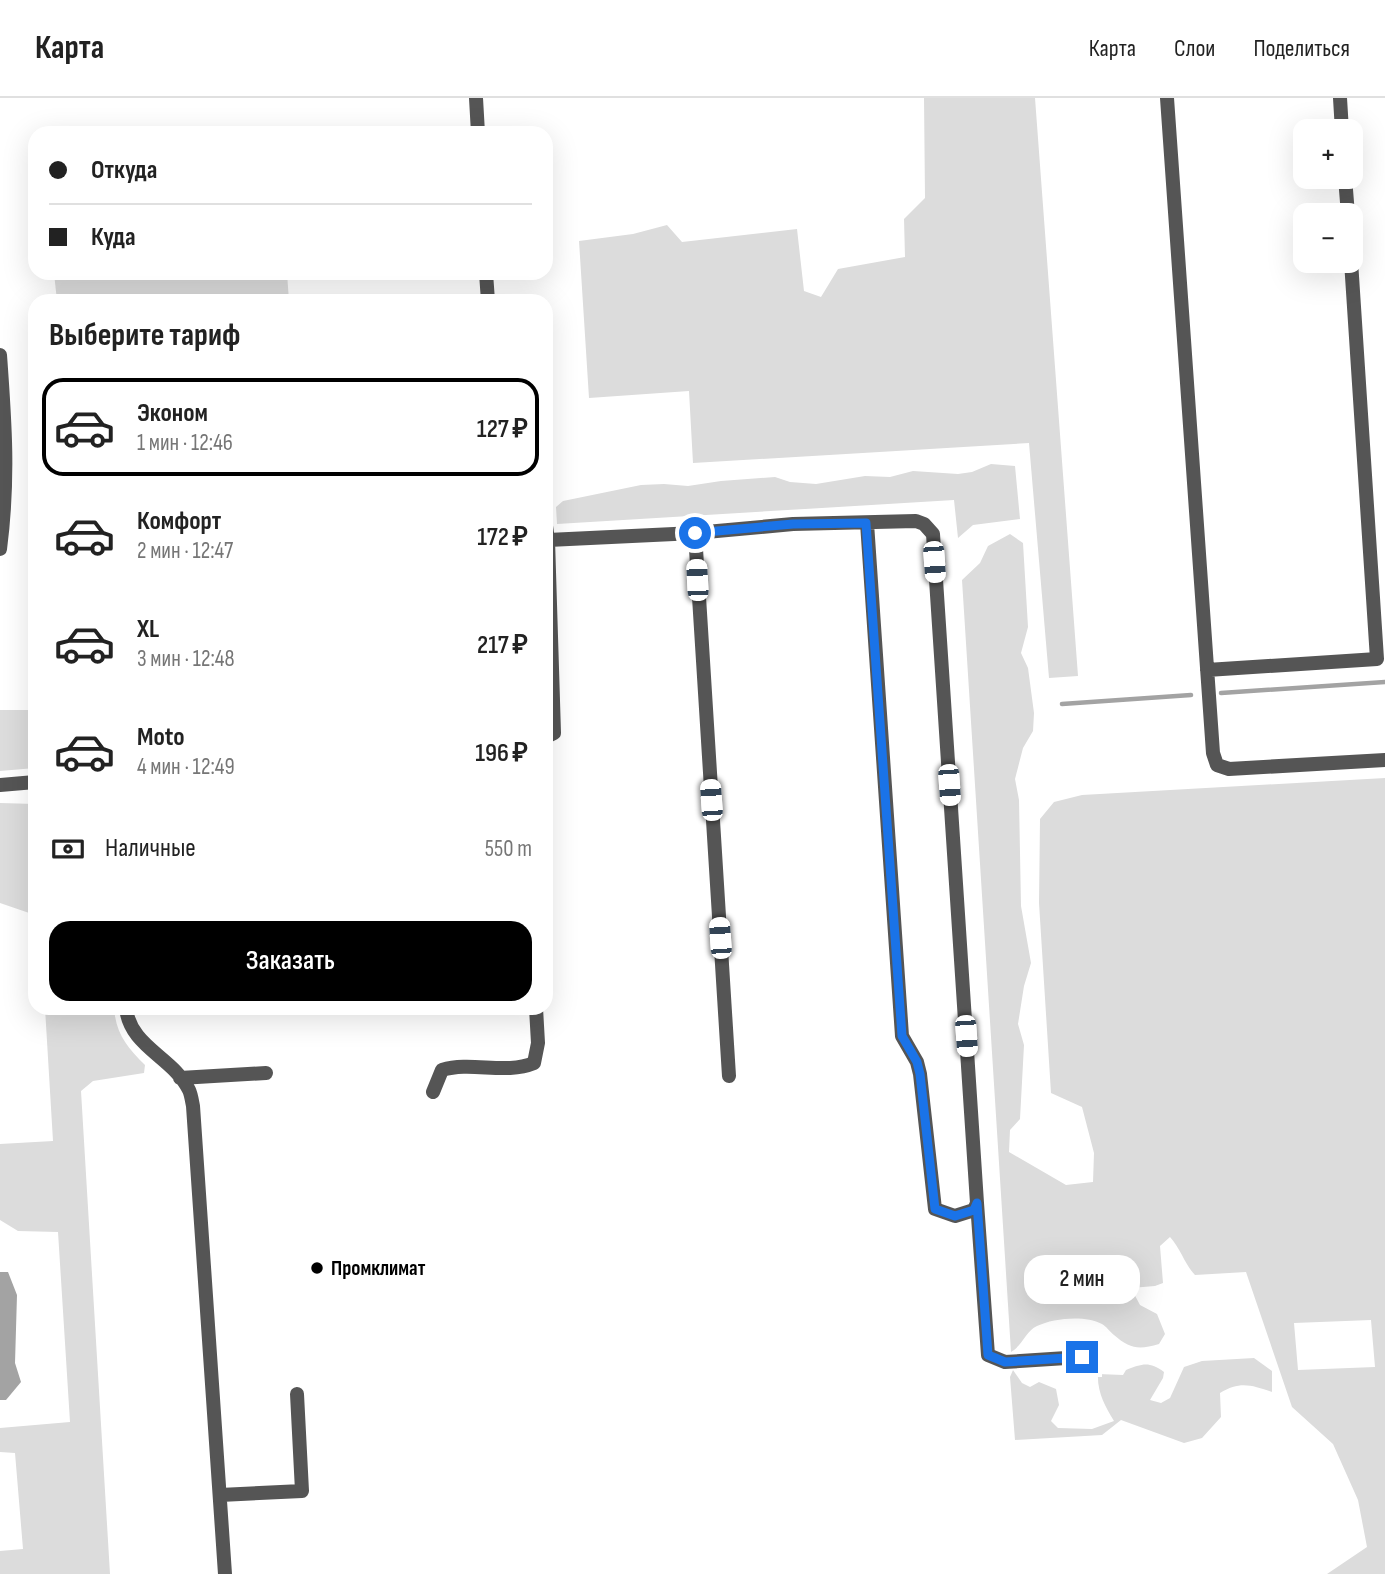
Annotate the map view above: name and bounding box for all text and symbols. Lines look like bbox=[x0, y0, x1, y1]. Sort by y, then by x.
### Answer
text: Карта bbox=[35, 28, 104, 68]
text: Карта bbox=[1089, 34, 1136, 63]
text: Слои bbox=[1174, 34, 1215, 63]
text: Поделиться bbox=[1253, 34, 1350, 63]
map controls bbox=[1293, 119, 1363, 273]
button: + bbox=[1293, 119, 1363, 189]
text: Откуда bbox=[91, 155, 157, 186]
button: − bbox=[1293, 203, 1363, 273]
text: Куда bbox=[91, 222, 136, 253]
text: Выберите тариф bbox=[49, 316, 240, 355]
icon: car bbox=[53, 396, 116, 459]
text: Эконом bbox=[137, 398, 208, 429]
text: 127 ₽ bbox=[477, 414, 528, 445]
text: 1 мин · 12:46 bbox=[137, 429, 233, 457]
icon: car bbox=[53, 504, 116, 567]
text: Комфорт bbox=[137, 506, 221, 537]
route start bbox=[679, 517, 711, 549]
text: 172 ₽ bbox=[477, 522, 528, 553]
text: 2 мин · 12:47 bbox=[137, 537, 233, 565]
car bbox=[923, 540, 946, 584]
car bbox=[686, 558, 709, 602]
icon: car bbox=[53, 612, 116, 675]
text: XL bbox=[137, 614, 159, 645]
text: 217 ₽ bbox=[477, 630, 528, 661]
text: 3 мин · 12:48 bbox=[137, 645, 235, 673]
icon: car bbox=[53, 720, 116, 783]
text: Moto bbox=[137, 722, 185, 753]
text: 196 ₽ bbox=[475, 738, 528, 769]
text: 4 мин · 12:49 bbox=[137, 753, 235, 781]
car bbox=[938, 763, 961, 807]
car bbox=[700, 778, 723, 822]
icon: cash bbox=[49, 830, 87, 868]
text: Наличные bbox=[105, 833, 196, 864]
text: 550 m bbox=[485, 835, 532, 863]
car bbox=[709, 916, 732, 960]
button: Заказать bbox=[49, 921, 532, 1001]
car bbox=[955, 1014, 978, 1058]
place label: Промклимат bbox=[331, 1256, 426, 1281]
callout: 2 мин bbox=[1024, 1256, 1140, 1304]
marker: Промклимат bbox=[309, 1260, 325, 1276]
text: 2 мин bbox=[1060, 1265, 1104, 1293]
route end bbox=[1066, 1341, 1098, 1373]

